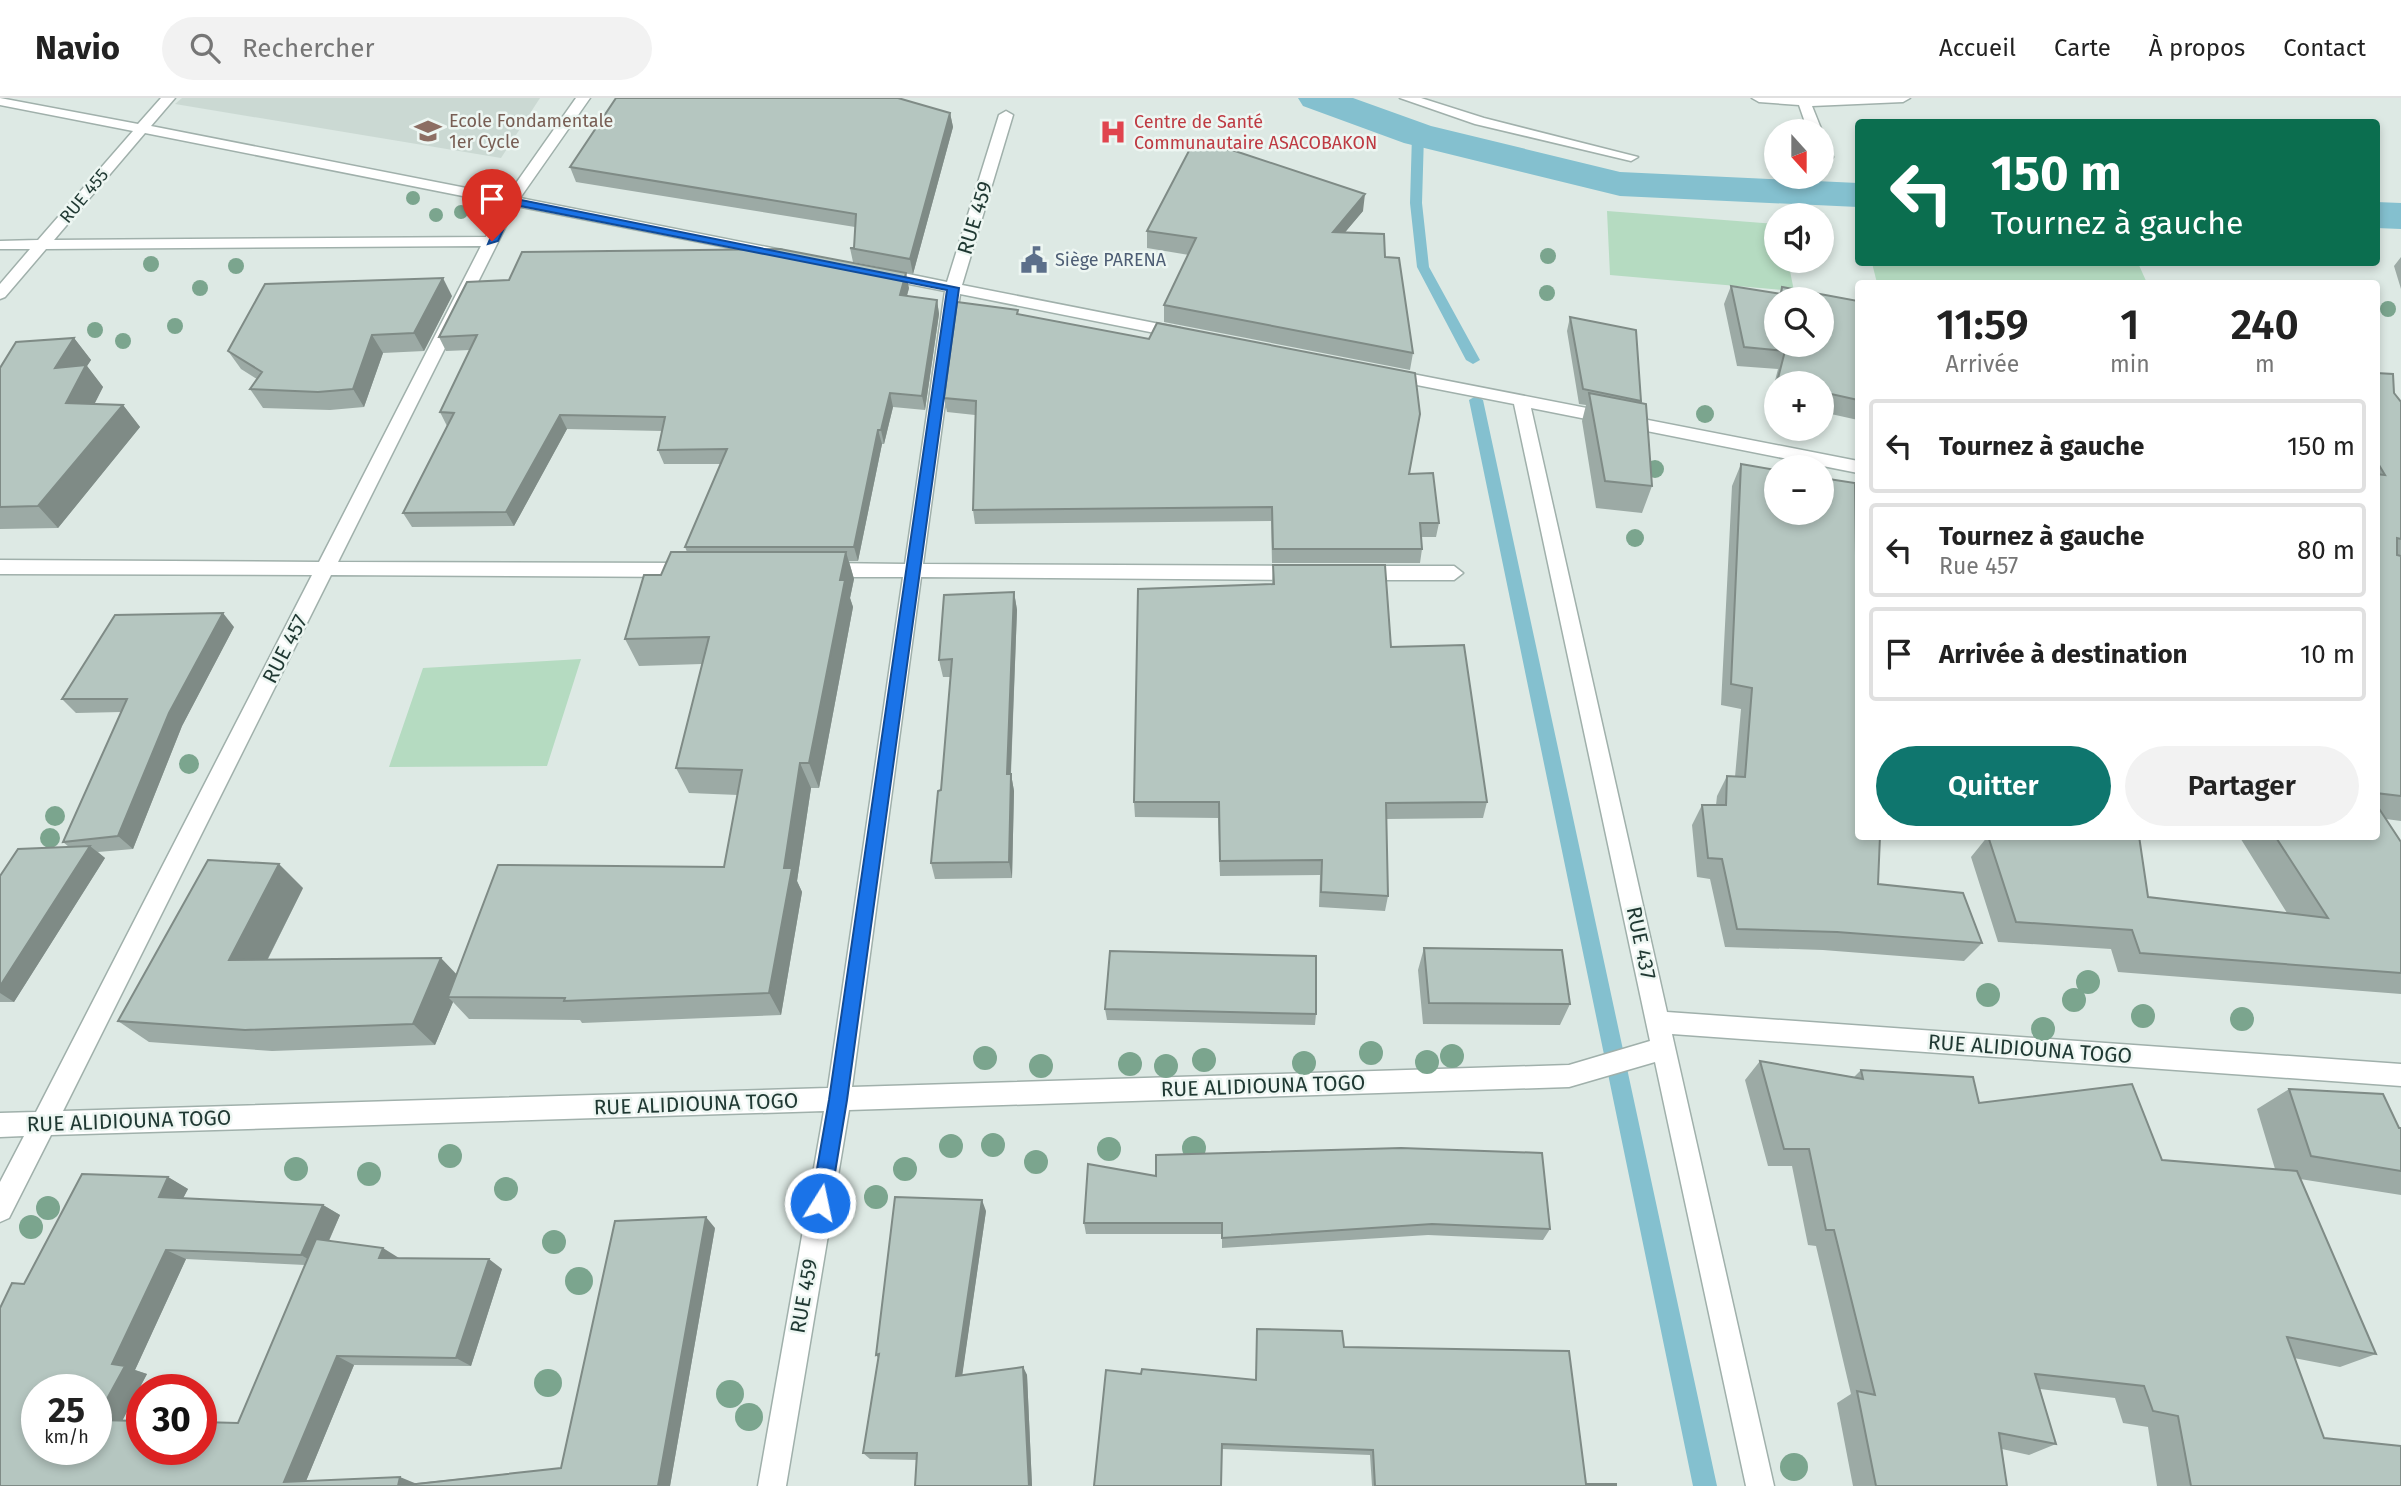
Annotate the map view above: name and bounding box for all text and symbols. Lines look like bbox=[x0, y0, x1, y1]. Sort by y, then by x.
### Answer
search box bbox=[162, 17, 652, 80]
text: Navio bbox=[35, 28, 120, 68]
icon: search bbox=[186, 29, 224, 67]
text: Rechercher bbox=[242, 33, 374, 64]
text: Accueil bbox=[1939, 34, 2016, 62]
text: Carte bbox=[2054, 34, 2111, 62]
text: À propos bbox=[2149, 34, 2245, 62]
text: Contact bbox=[2283, 34, 2366, 62]
place label: Ecole Fondamentale 1er Cycle bbox=[449, 110, 613, 153]
place label: Centre de Santé Communautaire ASACOBAKON bbox=[1134, 111, 1377, 154]
school or university icon: Ecole Fondamentale 1er Cycle bbox=[413, 116, 443, 146]
hospital icon: Centre de Santé Communautaire ASACOBAKON bbox=[1098, 117, 1128, 147]
north arrow bbox=[1764, 119, 1834, 189]
map controls bbox=[1764, 119, 1834, 525]
text: 150 m bbox=[1991, 144, 2122, 203]
icon: left bbox=[1876, 147, 1967, 238]
street label: RUE 455 bbox=[55, 164, 113, 228]
pin bbox=[462, 169, 522, 241]
street label: RUE 459 bbox=[952, 178, 998, 258]
icon: arrive bbox=[473, 180, 511, 218]
button: sound bbox=[1764, 203, 1834, 273]
text: Tournez à gauche bbox=[1991, 204, 2243, 242]
public building icon: Siège PARENA bbox=[1019, 245, 1049, 275]
place label: Siège PARENA bbox=[1055, 249, 1167, 271]
button: search bbox=[1764, 287, 1834, 357]
text: 11:59 bbox=[1936, 300, 2029, 350]
text: 1 bbox=[2120, 300, 2139, 350]
text: 240 bbox=[2231, 300, 2299, 350]
text: Arrivée bbox=[1946, 350, 2019, 378]
text: min bbox=[2110, 350, 2150, 378]
text: m bbox=[2255, 350, 2275, 378]
button: + bbox=[1764, 371, 1834, 441]
icon: left bbox=[1880, 427, 1918, 465]
text: Tournez à gauche bbox=[1939, 431, 2144, 462]
text: 150 m bbox=[2287, 431, 2355, 462]
button: − bbox=[1764, 455, 1834, 525]
text: Tournez à gauche bbox=[1939, 521, 2144, 552]
icon: left bbox=[1880, 531, 1918, 569]
text: 80 m bbox=[2297, 535, 2355, 566]
text: Rue 457 bbox=[1939, 552, 2018, 580]
street label: RUE 457 bbox=[257, 610, 313, 688]
icon: arrive bbox=[1880, 635, 1918, 673]
text: Arrivée à destination bbox=[1939, 639, 2188, 670]
text: 10 m bbox=[2300, 639, 2355, 670]
button: Quitter bbox=[1876, 746, 2111, 826]
button: Partager bbox=[2125, 746, 2359, 826]
street label: RUE 437 bbox=[1621, 904, 1661, 982]
street label: RUE ALIDIOUNA TOGO bbox=[1927, 1029, 2133, 1069]
street label: RUE ALIDIOUNA TOGO bbox=[1160, 1069, 1366, 1103]
street label: RUE ALIDIOUNA TOGO bbox=[593, 1087, 799, 1121]
street label: RUE ALIDIOUNA TOGO bbox=[26, 1104, 232, 1138]
position arrow bbox=[783, 1166, 857, 1240]
street label: RUE 459 bbox=[785, 1257, 823, 1335]
speed limit sign: 30 bbox=[126, 1374, 217, 1465]
text: 25 bbox=[48, 1389, 85, 1431]
text: km/h bbox=[44, 1426, 89, 1448]

